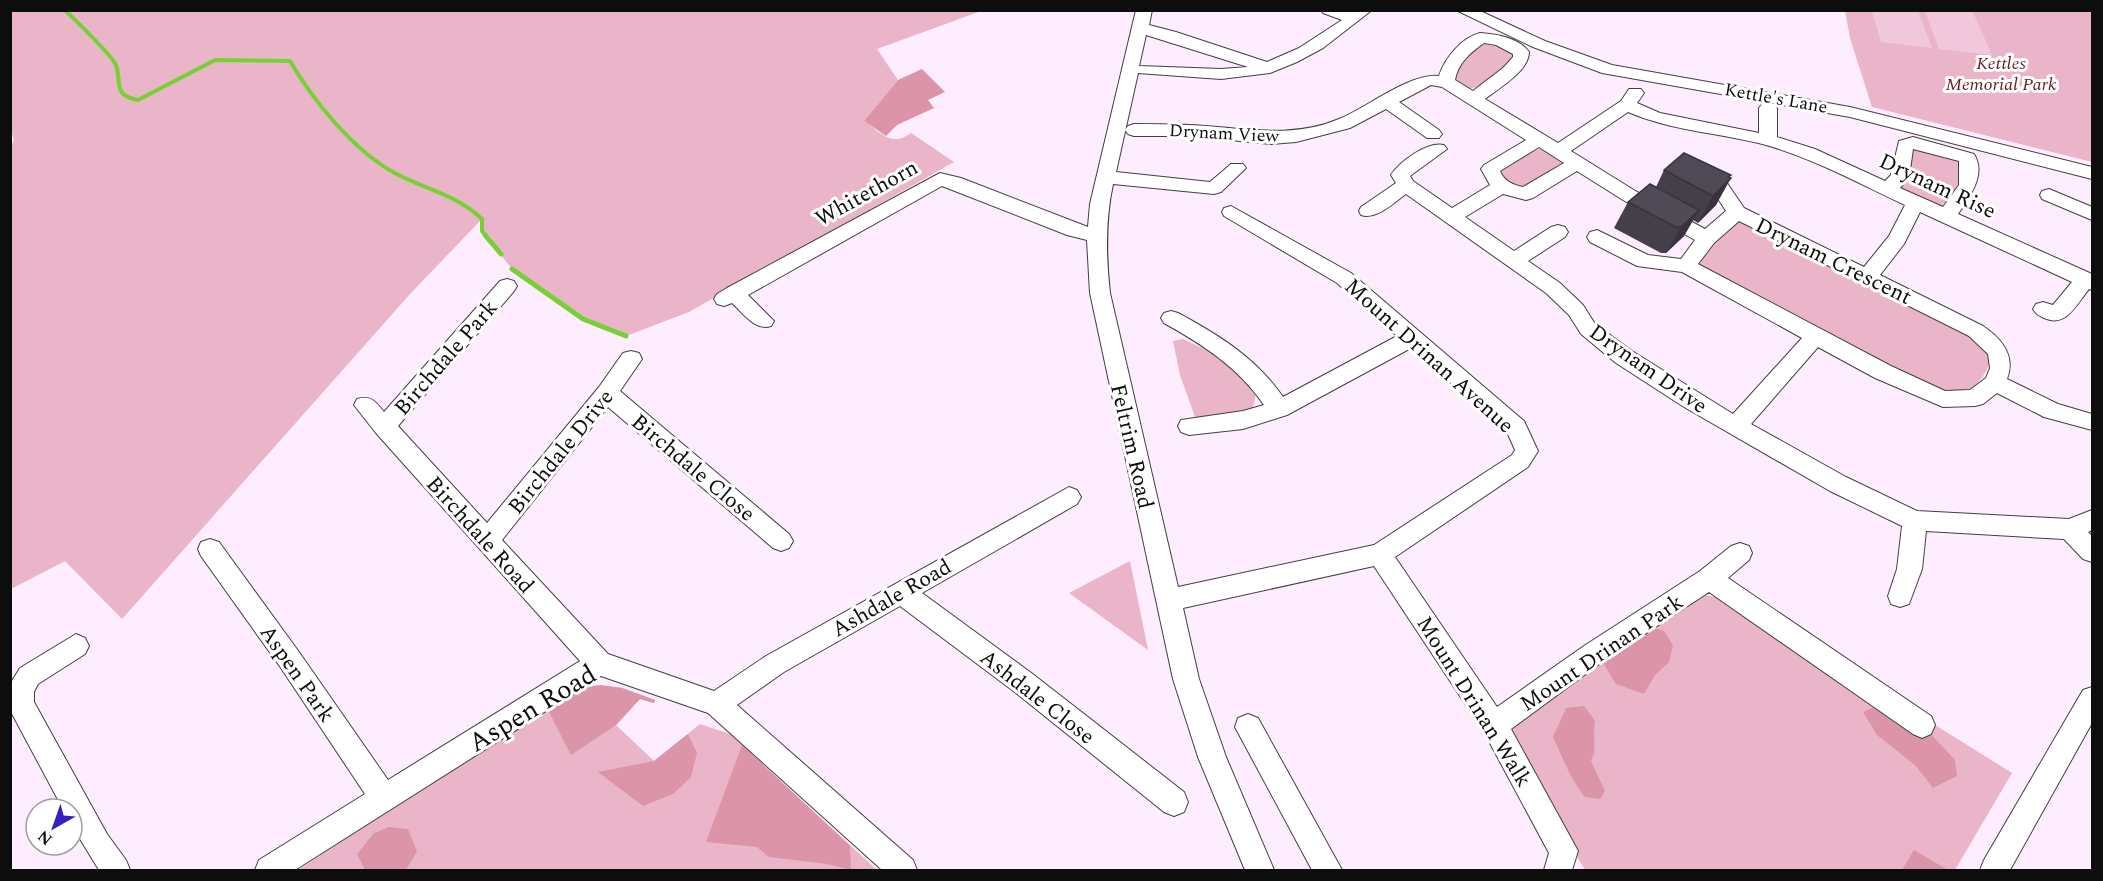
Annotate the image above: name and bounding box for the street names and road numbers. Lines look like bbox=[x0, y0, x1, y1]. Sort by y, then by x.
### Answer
street label: Kettle's Lane bbox=[1722, 76, 1830, 121]
street label: Drynam View bbox=[1168, 117, 1280, 150]
street label: Drynam Rise bbox=[1873, 145, 2001, 228]
street label: Whitethorn bbox=[809, 151, 924, 235]
street label: Drynam Crescent bbox=[1749, 209, 1918, 314]
street label: Mount Drinan Avenue bbox=[1337, 271, 1521, 441]
street label: Birchdale Park bbox=[386, 293, 506, 423]
street label: Drynam Drive bbox=[1582, 316, 1714, 422]
street label: Feltrim Road bbox=[1101, 380, 1162, 512]
street label: Birchdale Drive bbox=[500, 382, 622, 522]
street label: Birchdale Close bbox=[624, 406, 762, 530]
street label: Birchdale Road bbox=[418, 469, 542, 601]
street label: Ashdale Road bbox=[826, 551, 958, 646]
street label: Mount Drinan Park bbox=[1513, 586, 1690, 720]
street label: Mount Drinan Walk bbox=[1408, 610, 1540, 794]
street label: Aspen Park bbox=[251, 618, 343, 729]
street label: Ashdale Close bbox=[972, 642, 1102, 753]
street label: Aspen Road bbox=[460, 654, 605, 764]

